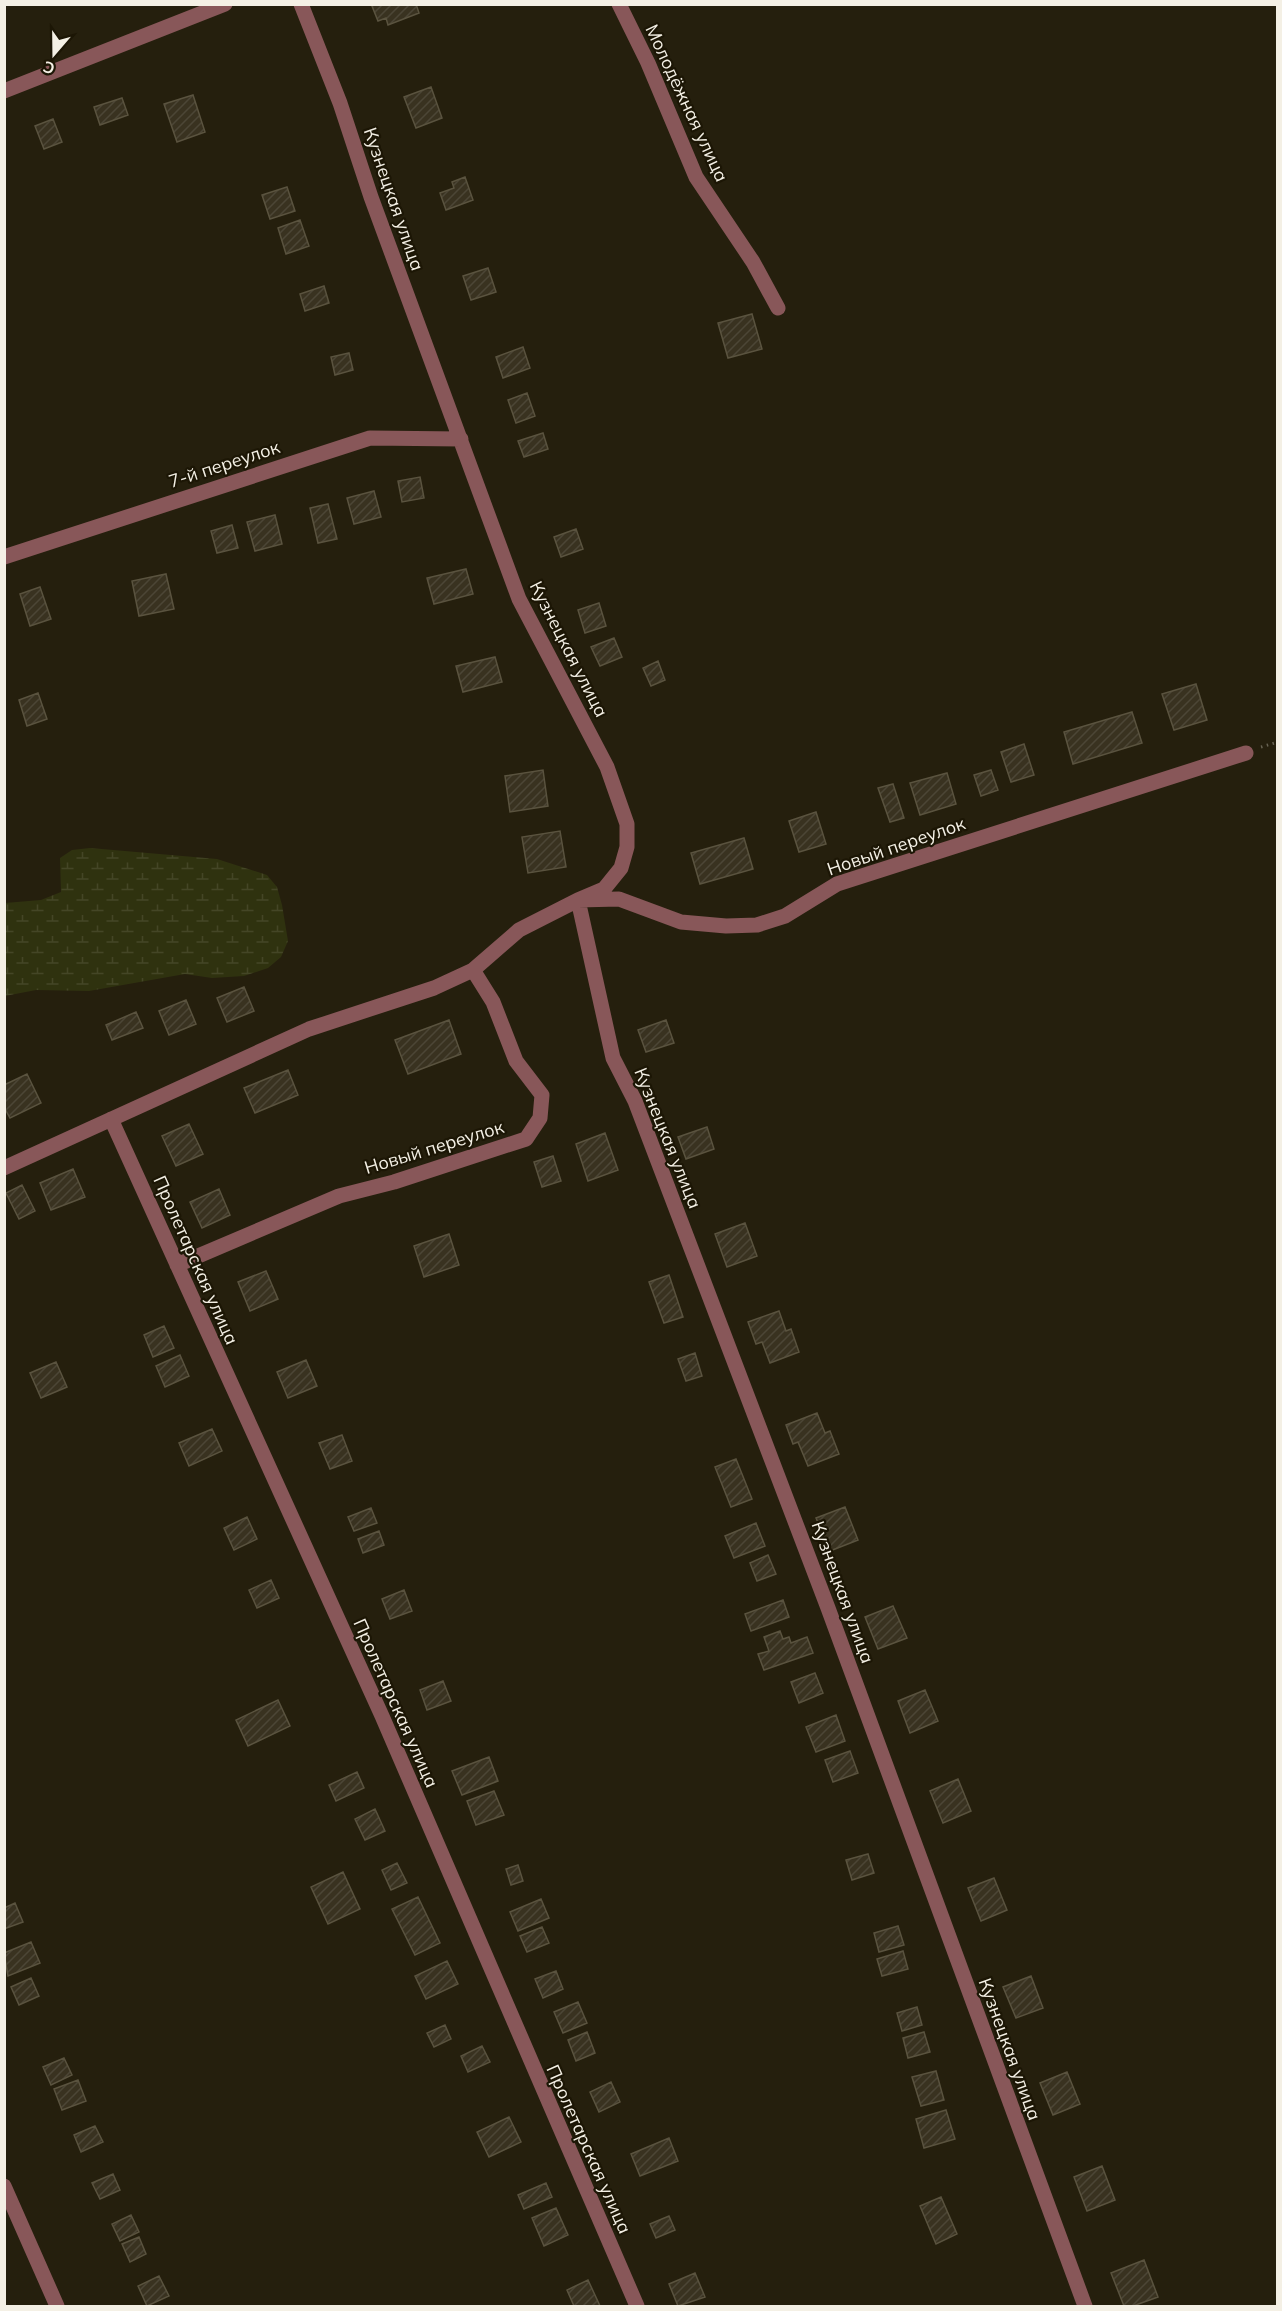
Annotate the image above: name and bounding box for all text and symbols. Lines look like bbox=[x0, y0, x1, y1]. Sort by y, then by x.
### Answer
street label: Молодёжная улица bbox=[640, 21, 734, 185]
north arrow bbox=[24, 24, 84, 84]
text: С bbox=[40, 57, 57, 79]
street label: Кузнецкая улица bbox=[359, 124, 429, 274]
street label: 7-й переулок bbox=[166, 435, 283, 493]
street label: Кузнецкая улица bbox=[525, 577, 613, 721]
street label: Новый переулок bbox=[824, 811, 968, 880]
street label: Кузнецкая улица bbox=[629, 1064, 707, 1212]
street label: Новый переулок bbox=[362, 1115, 507, 1179]
street label: Пролетарская улица bbox=[148, 1172, 244, 1348]
street label: Кузнецкая улица bbox=[807, 1518, 879, 1666]
street label: Пролетарская улица bbox=[348, 1615, 444, 1791]
street label: Кузнецкая улица bbox=[974, 1975, 1046, 2123]
street label: Пролетарская улица bbox=[541, 2061, 637, 2237]

